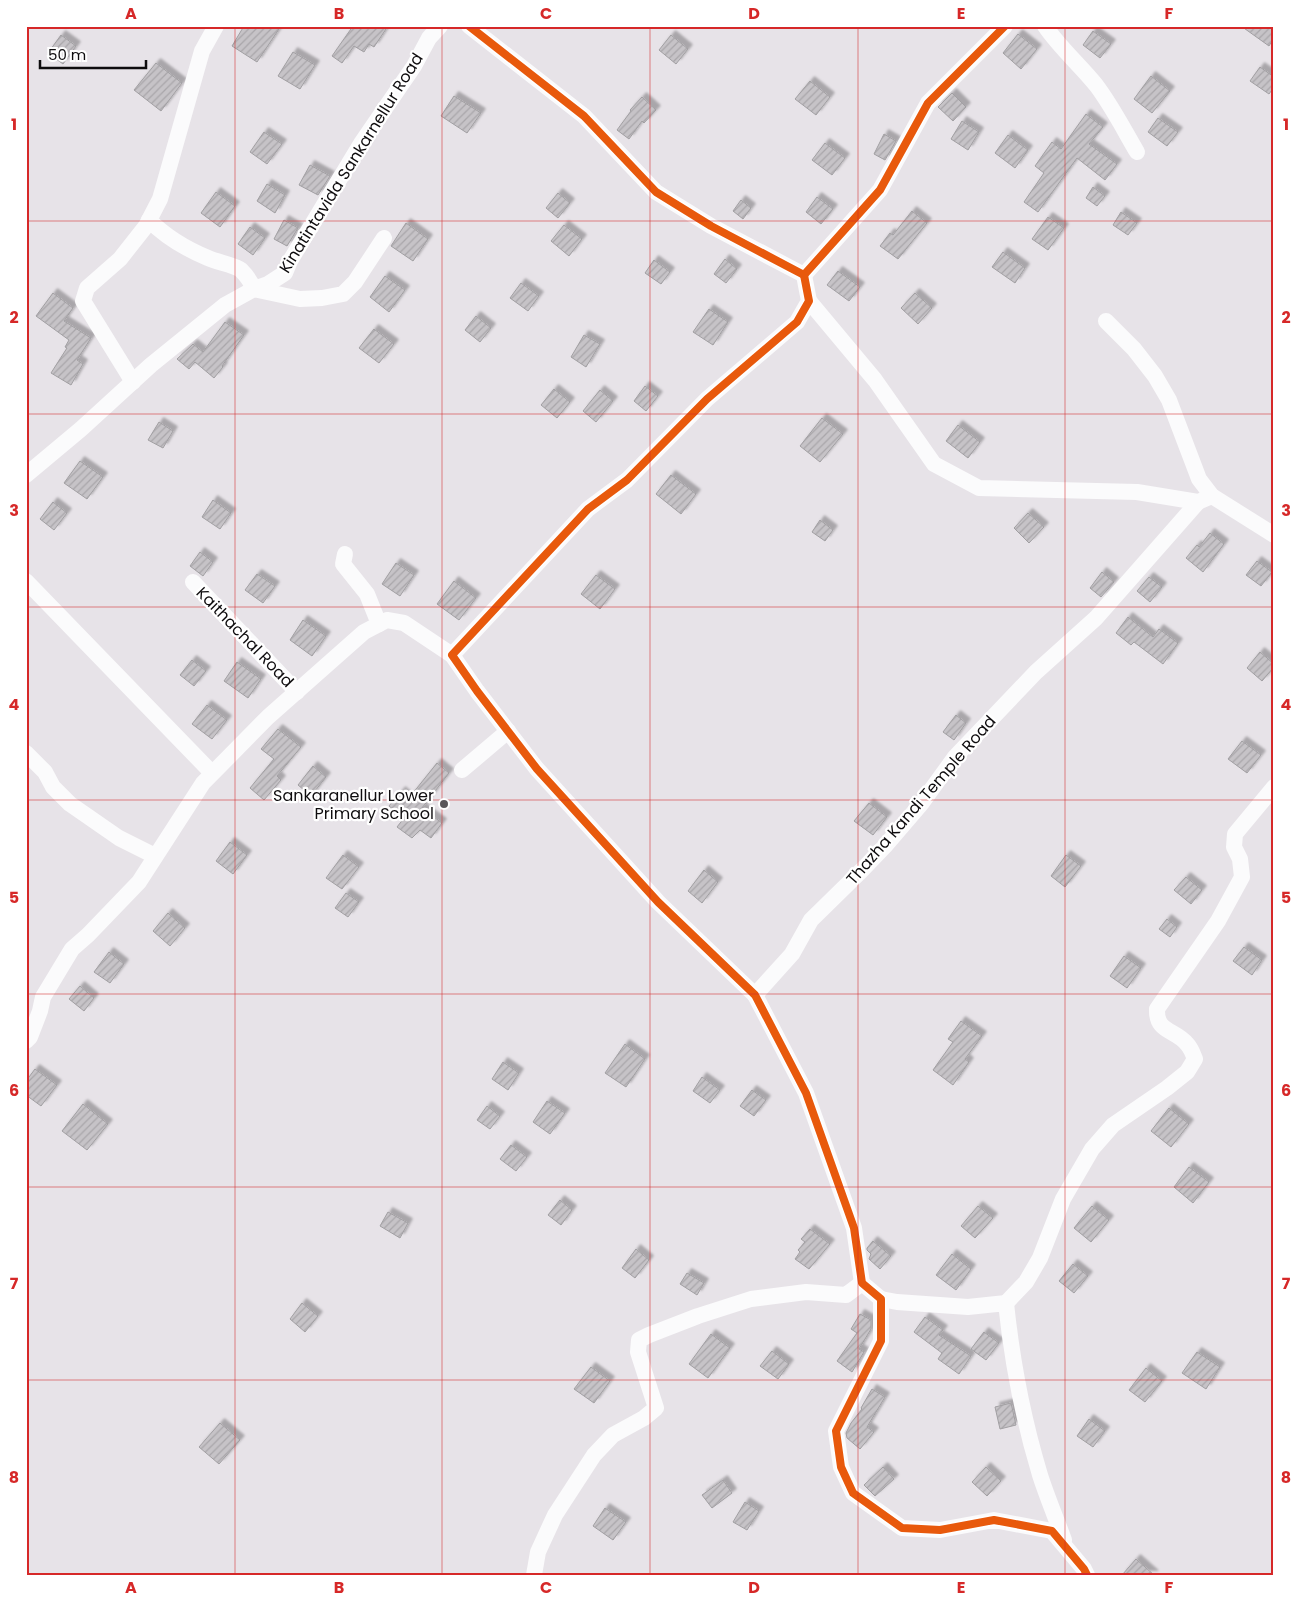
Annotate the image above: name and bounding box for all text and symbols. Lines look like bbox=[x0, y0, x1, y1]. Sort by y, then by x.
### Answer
text: A bbox=[125, 2, 137, 25]
text: B bbox=[334, 2, 344, 25]
text: C bbox=[540, 2, 552, 25]
text: D bbox=[748, 2, 760, 25]
text: E bbox=[957, 2, 965, 25]
text: F bbox=[1165, 2, 1174, 25]
scale bar bbox=[40, 38, 146, 70]
text: 50 m bbox=[48, 44, 86, 65]
street label: Kinatintavida Sankarnellur Road bbox=[274, 49, 428, 277]
text: 1 bbox=[11, 113, 17, 136]
text: 1 bbox=[1283, 113, 1289, 136]
text: 2 bbox=[9, 306, 19, 329]
text: 2 bbox=[1281, 306, 1291, 329]
text: 3 bbox=[9, 499, 19, 522]
text: 3 bbox=[1281, 499, 1291, 522]
street label: Kaithachal Road bbox=[191, 582, 299, 692]
text: 4 bbox=[9, 693, 20, 716]
text: 4 bbox=[1281, 693, 1292, 716]
street label: Thazha Kandi Temple Road bbox=[841, 710, 1001, 890]
place label: Sankaranellur Lower Primary School bbox=[273, 784, 434, 825]
marker: Sankaranellur Lower Primary School bbox=[438, 798, 450, 810]
text: 5 bbox=[9, 886, 19, 909]
text: 5 bbox=[1281, 886, 1291, 909]
text: 6 bbox=[9, 1079, 19, 1102]
text: 6 bbox=[1281, 1079, 1291, 1102]
text: 7 bbox=[10, 1272, 19, 1295]
text: 7 bbox=[1282, 1272, 1291, 1295]
text: 8 bbox=[9, 1466, 19, 1489]
text: 8 bbox=[1281, 1466, 1291, 1489]
text: A bbox=[125, 1576, 137, 1599]
text: B bbox=[334, 1576, 344, 1599]
text: C bbox=[540, 1576, 552, 1599]
text: D bbox=[748, 1576, 760, 1599]
text: E bbox=[957, 1576, 965, 1599]
text: F bbox=[1165, 1576, 1174, 1599]

